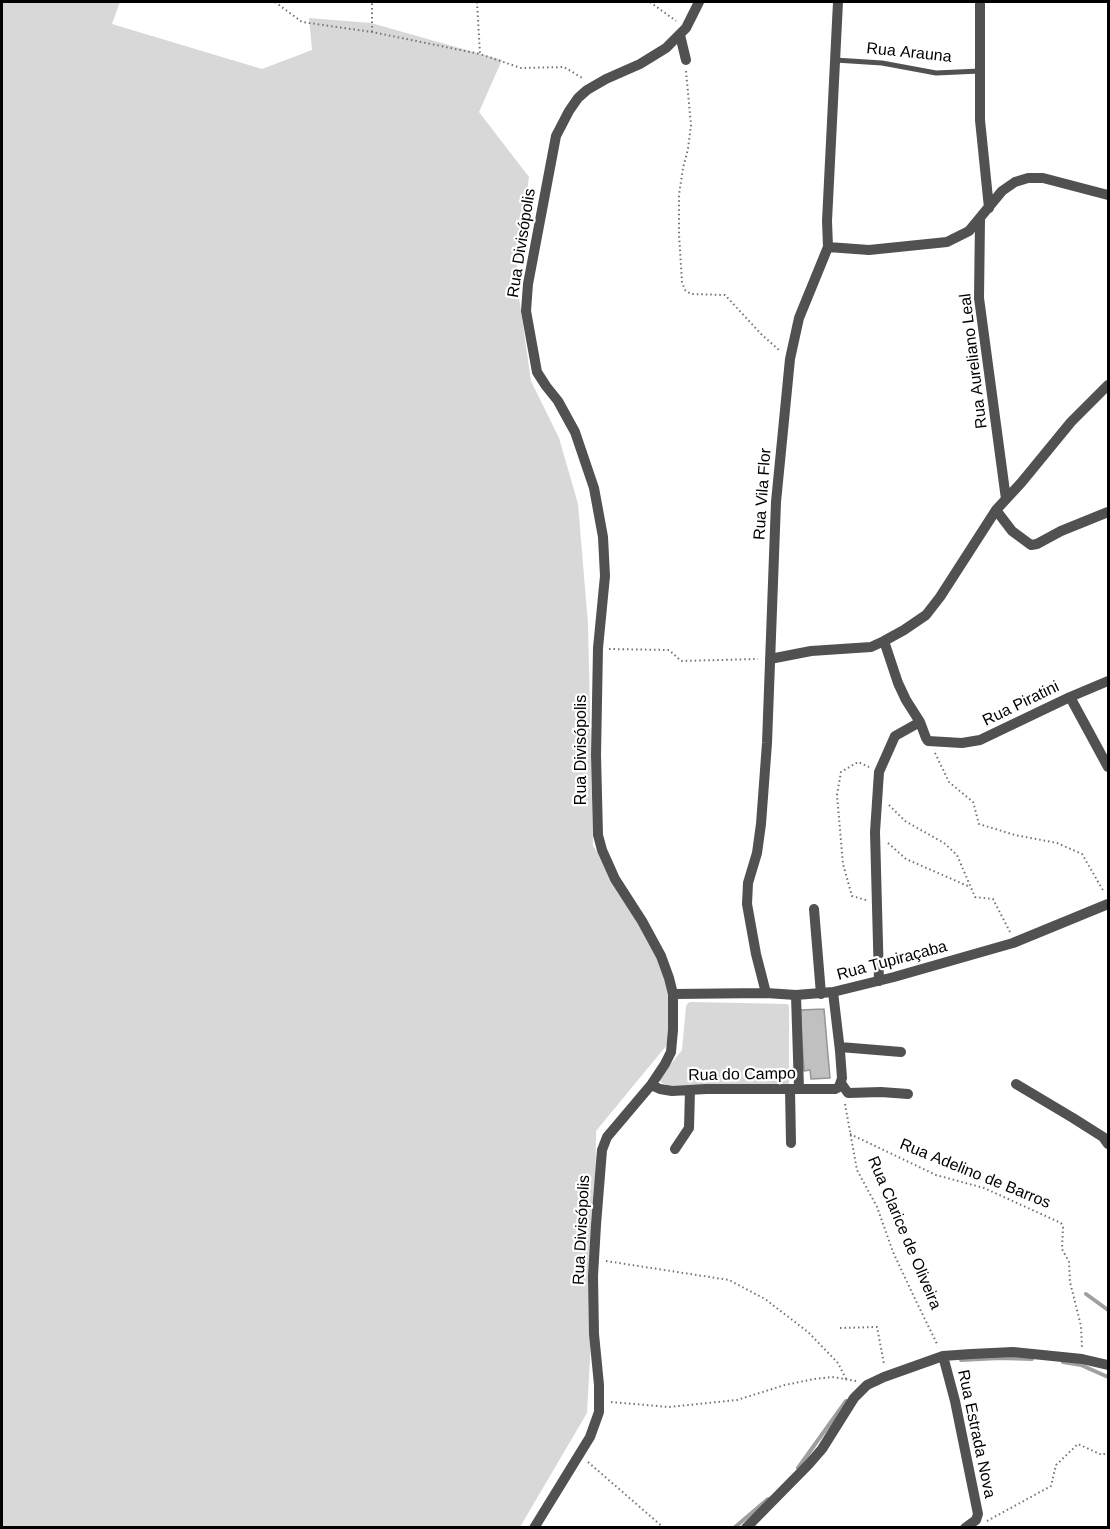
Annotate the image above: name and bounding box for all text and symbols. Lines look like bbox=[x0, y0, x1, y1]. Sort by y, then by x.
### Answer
street label: Rua Arauna bbox=[866, 39, 952, 67]
street label: Rua Divisópolis bbox=[504, 187, 540, 299]
street label: Rua Aureliano Leal bbox=[956, 292, 992, 430]
street label: Rua Vila Flor bbox=[750, 447, 776, 541]
street label: Rua Piratini bbox=[980, 677, 1062, 731]
street label: Rua Divisópolis bbox=[572, 695, 592, 805]
street label: Rua Tupiraçaba bbox=[835, 937, 949, 985]
street label: Rua do Campo bbox=[688, 1064, 796, 1086]
street label: Rua Adelino de Barros bbox=[897, 1135, 1053, 1213]
street label: Rua Clarice de Oliveira bbox=[863, 1154, 945, 1312]
street label: Rua Divisópolis bbox=[570, 1174, 594, 1286]
street label: Rua Estrada Nova bbox=[953, 1368, 999, 1500]

